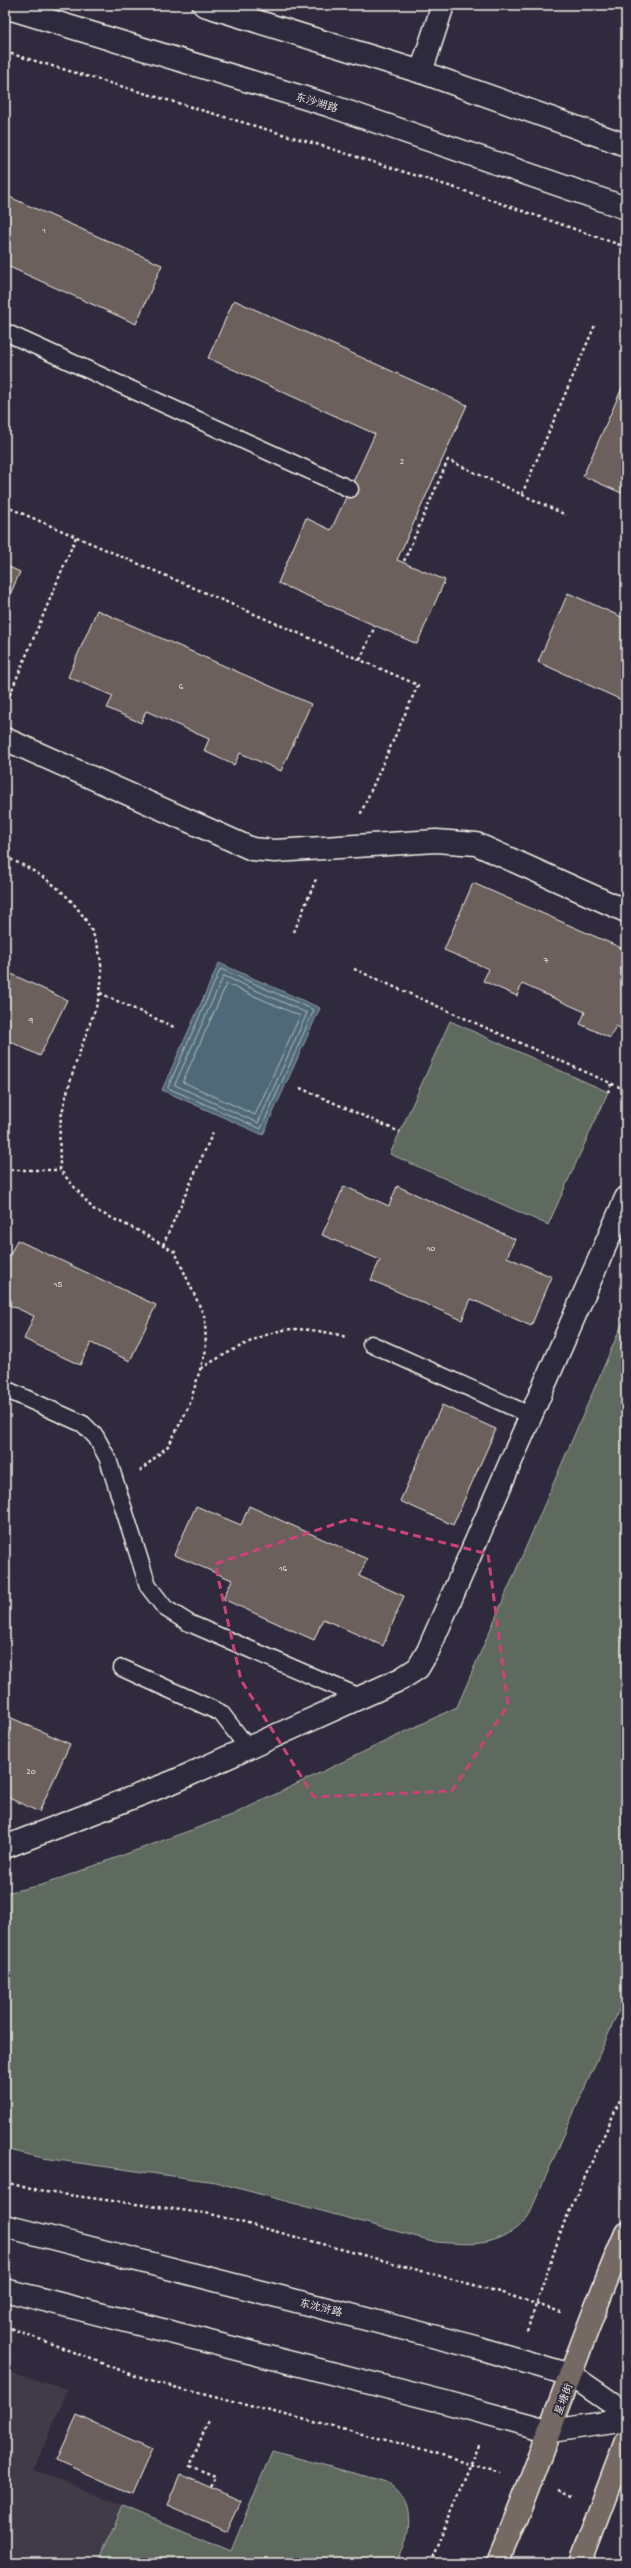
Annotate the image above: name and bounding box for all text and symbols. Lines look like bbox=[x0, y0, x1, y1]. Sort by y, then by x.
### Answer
street label: 东沙湖路 bbox=[294, 91, 340, 116]
house number: 1 bbox=[41, 226, 46, 237]
house number: 2 bbox=[400, 457, 405, 468]
house number: 6 bbox=[179, 682, 184, 693]
house number: 7 bbox=[543, 956, 549, 967]
house number: 9 bbox=[28, 1016, 34, 1027]
house number: 10 bbox=[426, 1244, 435, 1255]
house number: 15 bbox=[53, 1280, 62, 1291]
house number: 16 bbox=[278, 1564, 288, 1575]
house number: 20 bbox=[26, 1767, 36, 1778]
street label: 东沈浒路 bbox=[298, 2297, 344, 2320]
street label: 星塘街 bbox=[553, 2381, 577, 2417]

